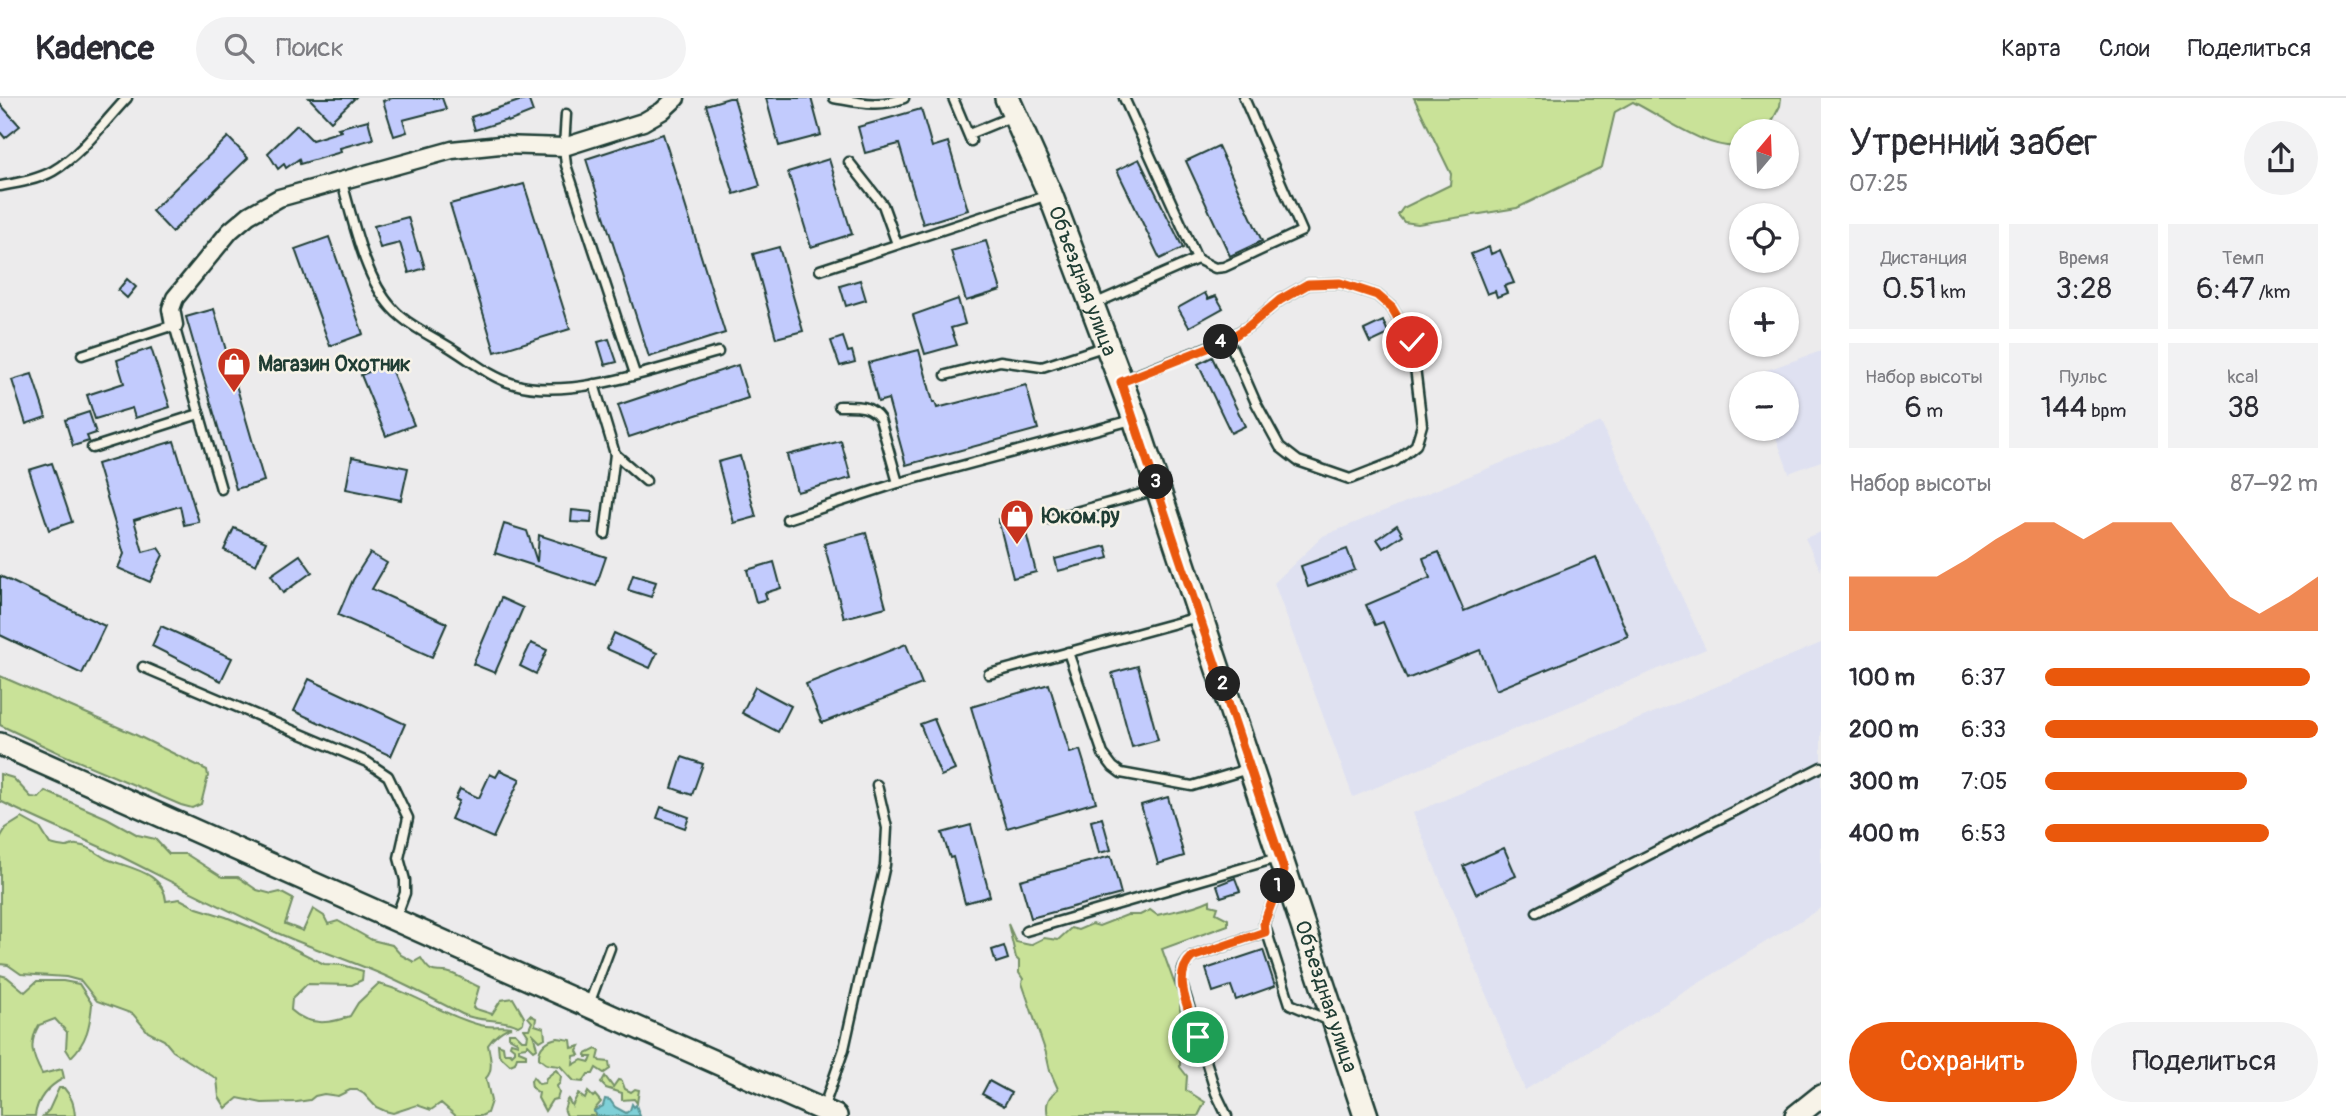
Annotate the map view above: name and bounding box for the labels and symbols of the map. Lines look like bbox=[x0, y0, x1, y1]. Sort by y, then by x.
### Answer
north arrow bbox=[1729, 119, 1799, 189]
street label: Объездная улица bbox=[1042, 202, 1123, 360]
pin bbox=[1382, 312, 1442, 372]
pin: 4 bbox=[1204, 324, 1238, 360]
shop icon: Магазин Охотник bbox=[215, 345, 253, 394]
place label: Магазин Охотник bbox=[258, 351, 411, 378]
pin: 3 bbox=[1138, 464, 1174, 500]
shop icon: Юком.ру bbox=[998, 497, 1036, 546]
place label: Юком.ру bbox=[1041, 503, 1120, 530]
pin: 2 bbox=[1206, 666, 1240, 702]
pin: 1 bbox=[1260, 868, 1296, 904]
street label: Объездная улица bbox=[1288, 917, 1364, 1076]
pin bbox=[1168, 1007, 1228, 1067]

